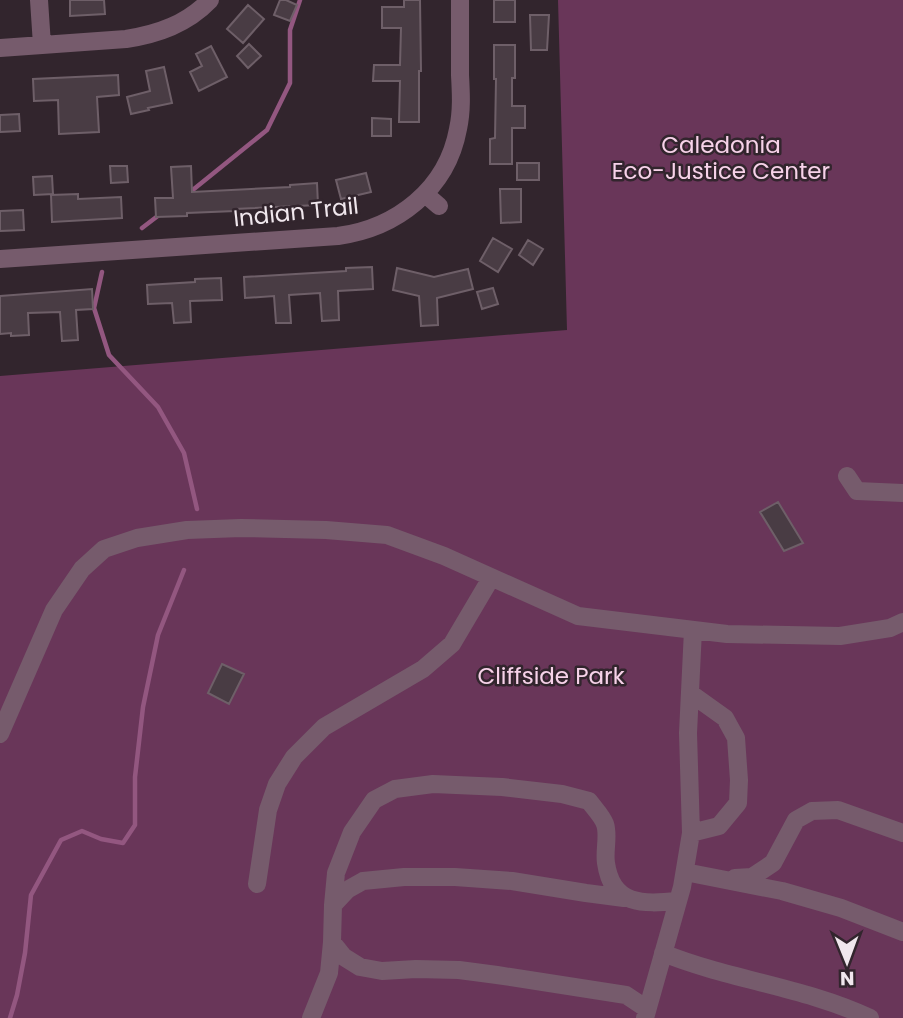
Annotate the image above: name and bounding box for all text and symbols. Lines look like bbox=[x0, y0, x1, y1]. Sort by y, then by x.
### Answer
park label: Caledonia Eco-Justice Center bbox=[612, 129, 830, 187]
street label: Indian Trail bbox=[232, 190, 360, 234]
park label: Cliffside Park bbox=[477, 660, 625, 692]
north arrow bbox=[812, 927, 882, 997]
text: N bbox=[840, 965, 855, 992]

